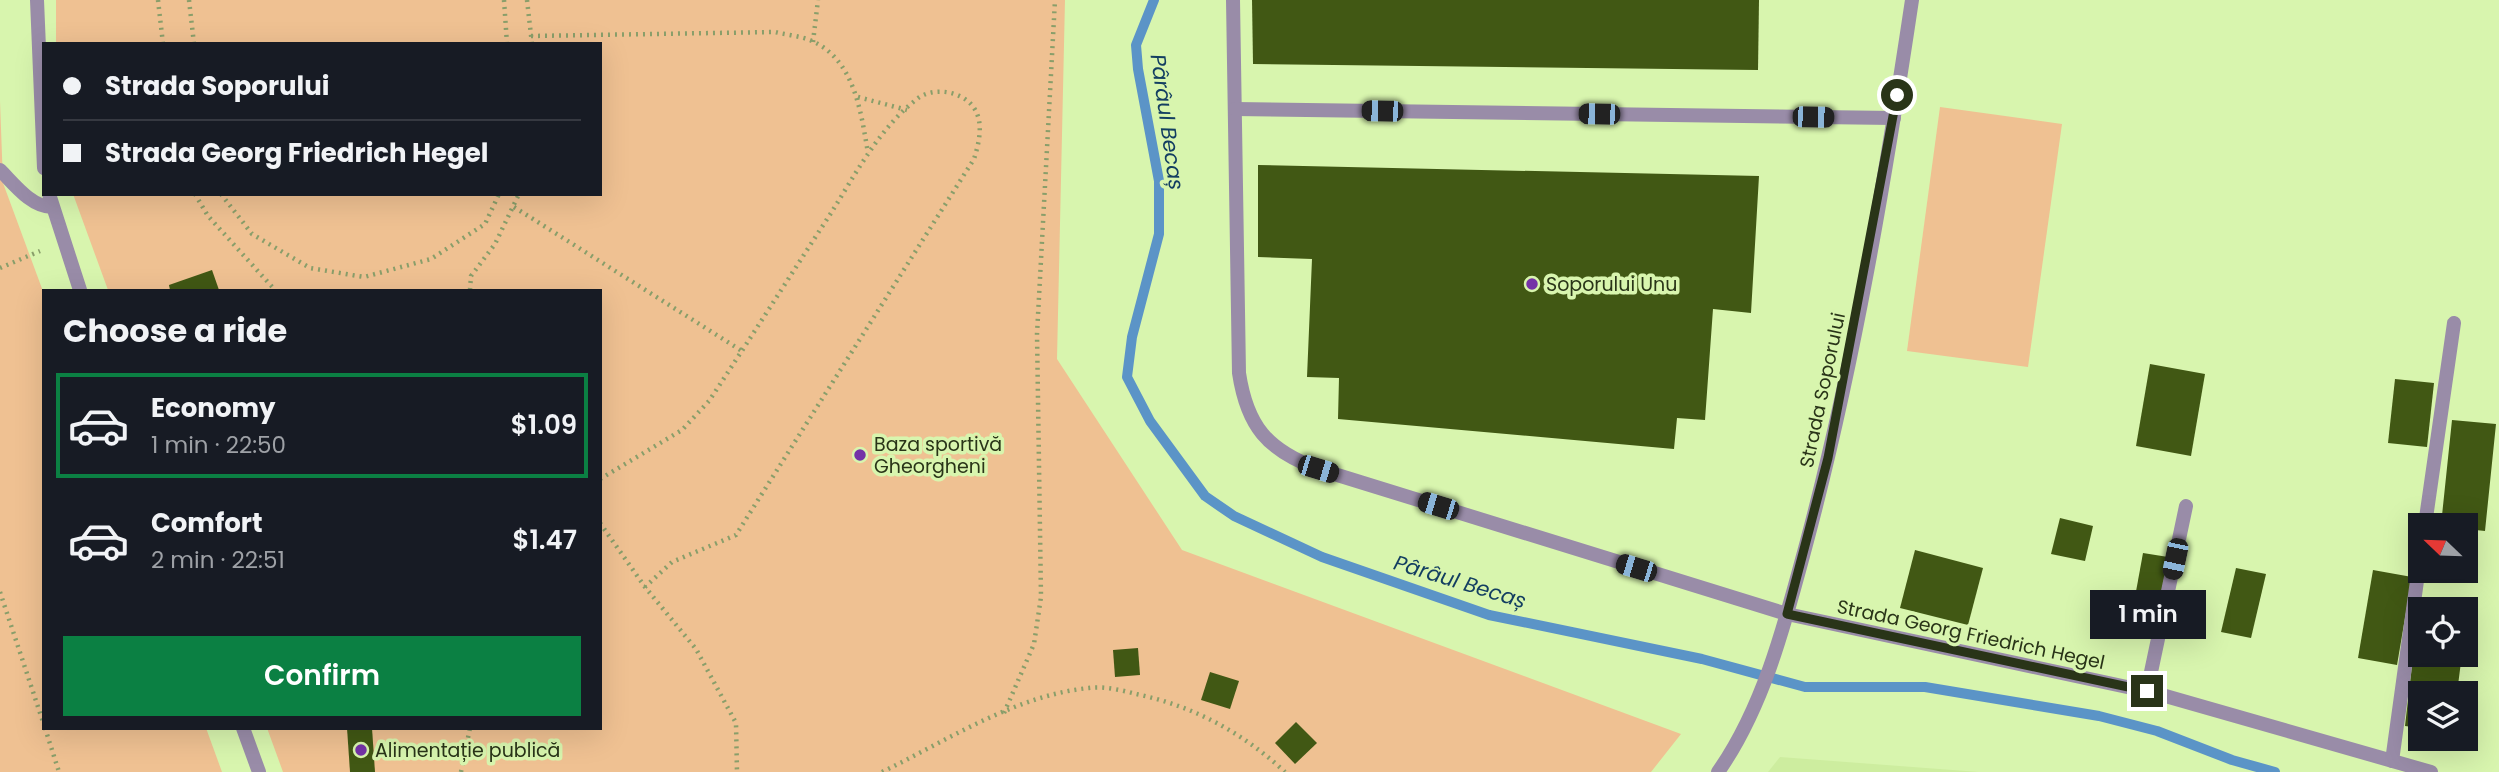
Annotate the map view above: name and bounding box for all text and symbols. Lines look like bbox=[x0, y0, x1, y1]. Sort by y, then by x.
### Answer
water label: Pârâul Becaș bbox=[1144, 52, 1191, 192]
text: Strada Soporului bbox=[105, 68, 329, 104]
route start bbox=[1881, 79, 1913, 111]
car bbox=[1361, 100, 1404, 122]
car bbox=[1578, 103, 1621, 125]
car bbox=[1792, 106, 1835, 128]
text: Strada Georg Friedrich Hegel bbox=[105, 135, 488, 171]
place label: Soporului Unu bbox=[1546, 271, 1677, 298]
marker: Soporului Unu bbox=[1524, 276, 1540, 292]
text: Choose a ride bbox=[63, 308, 287, 353]
street label: Strada Soporului bbox=[1793, 310, 1852, 470]
text: Economy bbox=[151, 390, 275, 426]
icon: car bbox=[67, 394, 130, 457]
text: $1.09 bbox=[511, 407, 577, 443]
text: 1 min · 22:50 bbox=[151, 429, 286, 461]
place label: Baza sportivă Gheorgheni bbox=[874, 431, 1002, 480]
marker: Baza sportivă Gheorgheni bbox=[852, 447, 868, 463]
car bbox=[1295, 453, 1342, 485]
car bbox=[1415, 490, 1462, 522]
text: Comfort bbox=[151, 505, 263, 541]
icon: car bbox=[67, 509, 130, 572]
north arrow bbox=[2408, 513, 2478, 583]
map controls bbox=[2408, 513, 2478, 751]
text: $1.47 bbox=[512, 522, 577, 558]
car bbox=[2161, 536, 2190, 582]
text: 2 min · 22:51 bbox=[151, 544, 285, 576]
water label: Pârâul Becaș bbox=[1390, 548, 1530, 615]
car bbox=[1613, 552, 1660, 584]
callout: 1 min bbox=[2089, 590, 2205, 638]
street label: Strada Georg Friedrich Hegel bbox=[1834, 593, 2107, 676]
button: locate bbox=[2408, 597, 2478, 667]
text: 1 min bbox=[2118, 598, 2178, 630]
button: Confirm bbox=[63, 636, 581, 716]
route end bbox=[2131, 675, 2163, 707]
button: layers bbox=[2408, 681, 2478, 751]
place label: Alimentație publică bbox=[375, 737, 560, 764]
marker: Alimentație publică bbox=[353, 742, 369, 758]

